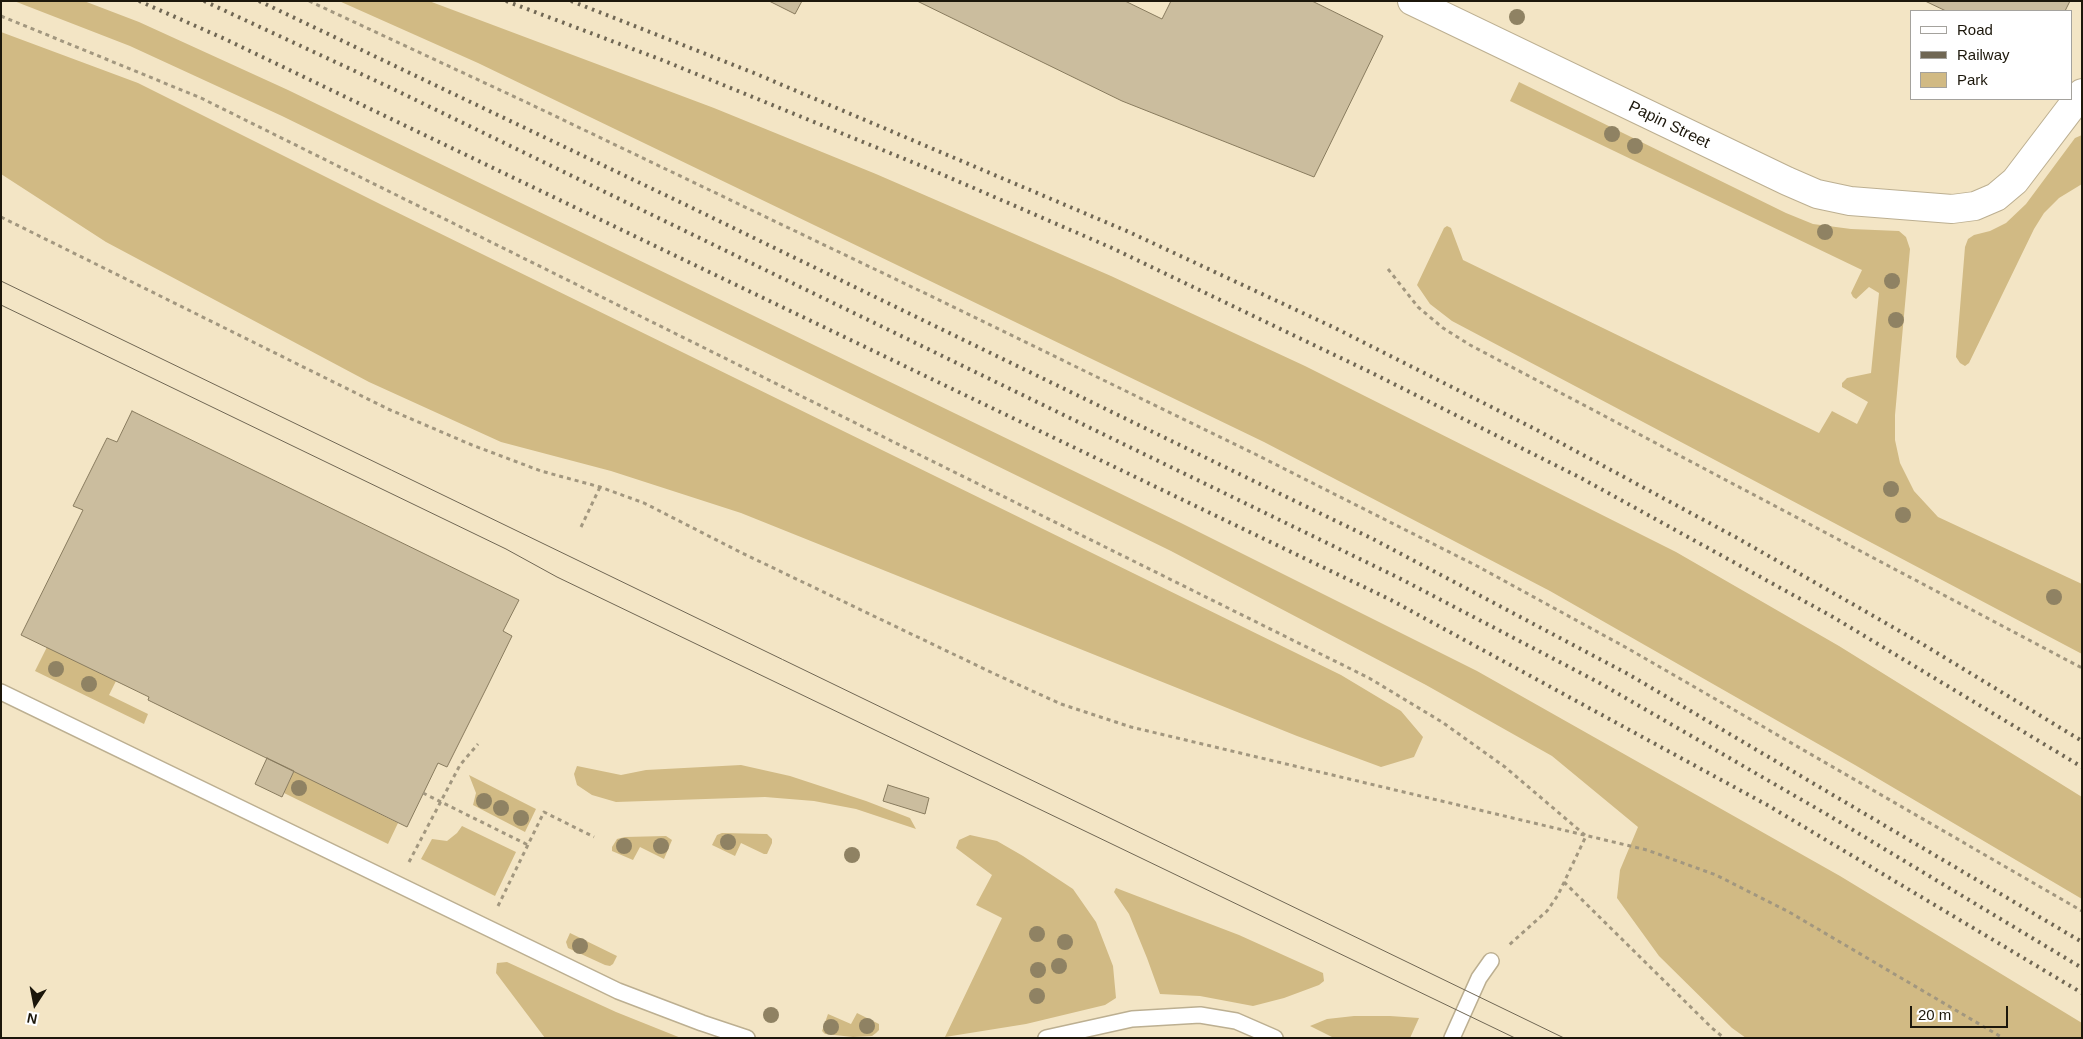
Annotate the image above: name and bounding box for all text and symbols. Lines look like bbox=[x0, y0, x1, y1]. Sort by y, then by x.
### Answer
legend bbox=[1910, 10, 2073, 100]
text: Road bbox=[1957, 21, 1993, 38]
text: Railway bbox=[1957, 46, 2010, 63]
text: Park bbox=[1957, 71, 1988, 88]
street label: Papin Street bbox=[1625, 97, 1713, 153]
north arrow bbox=[10, 979, 60, 1029]
scale bar bbox=[1913, 996, 2010, 1028]
text: 20 m bbox=[1918, 1006, 1951, 1023]
text: N bbox=[26, 1010, 39, 1028]

